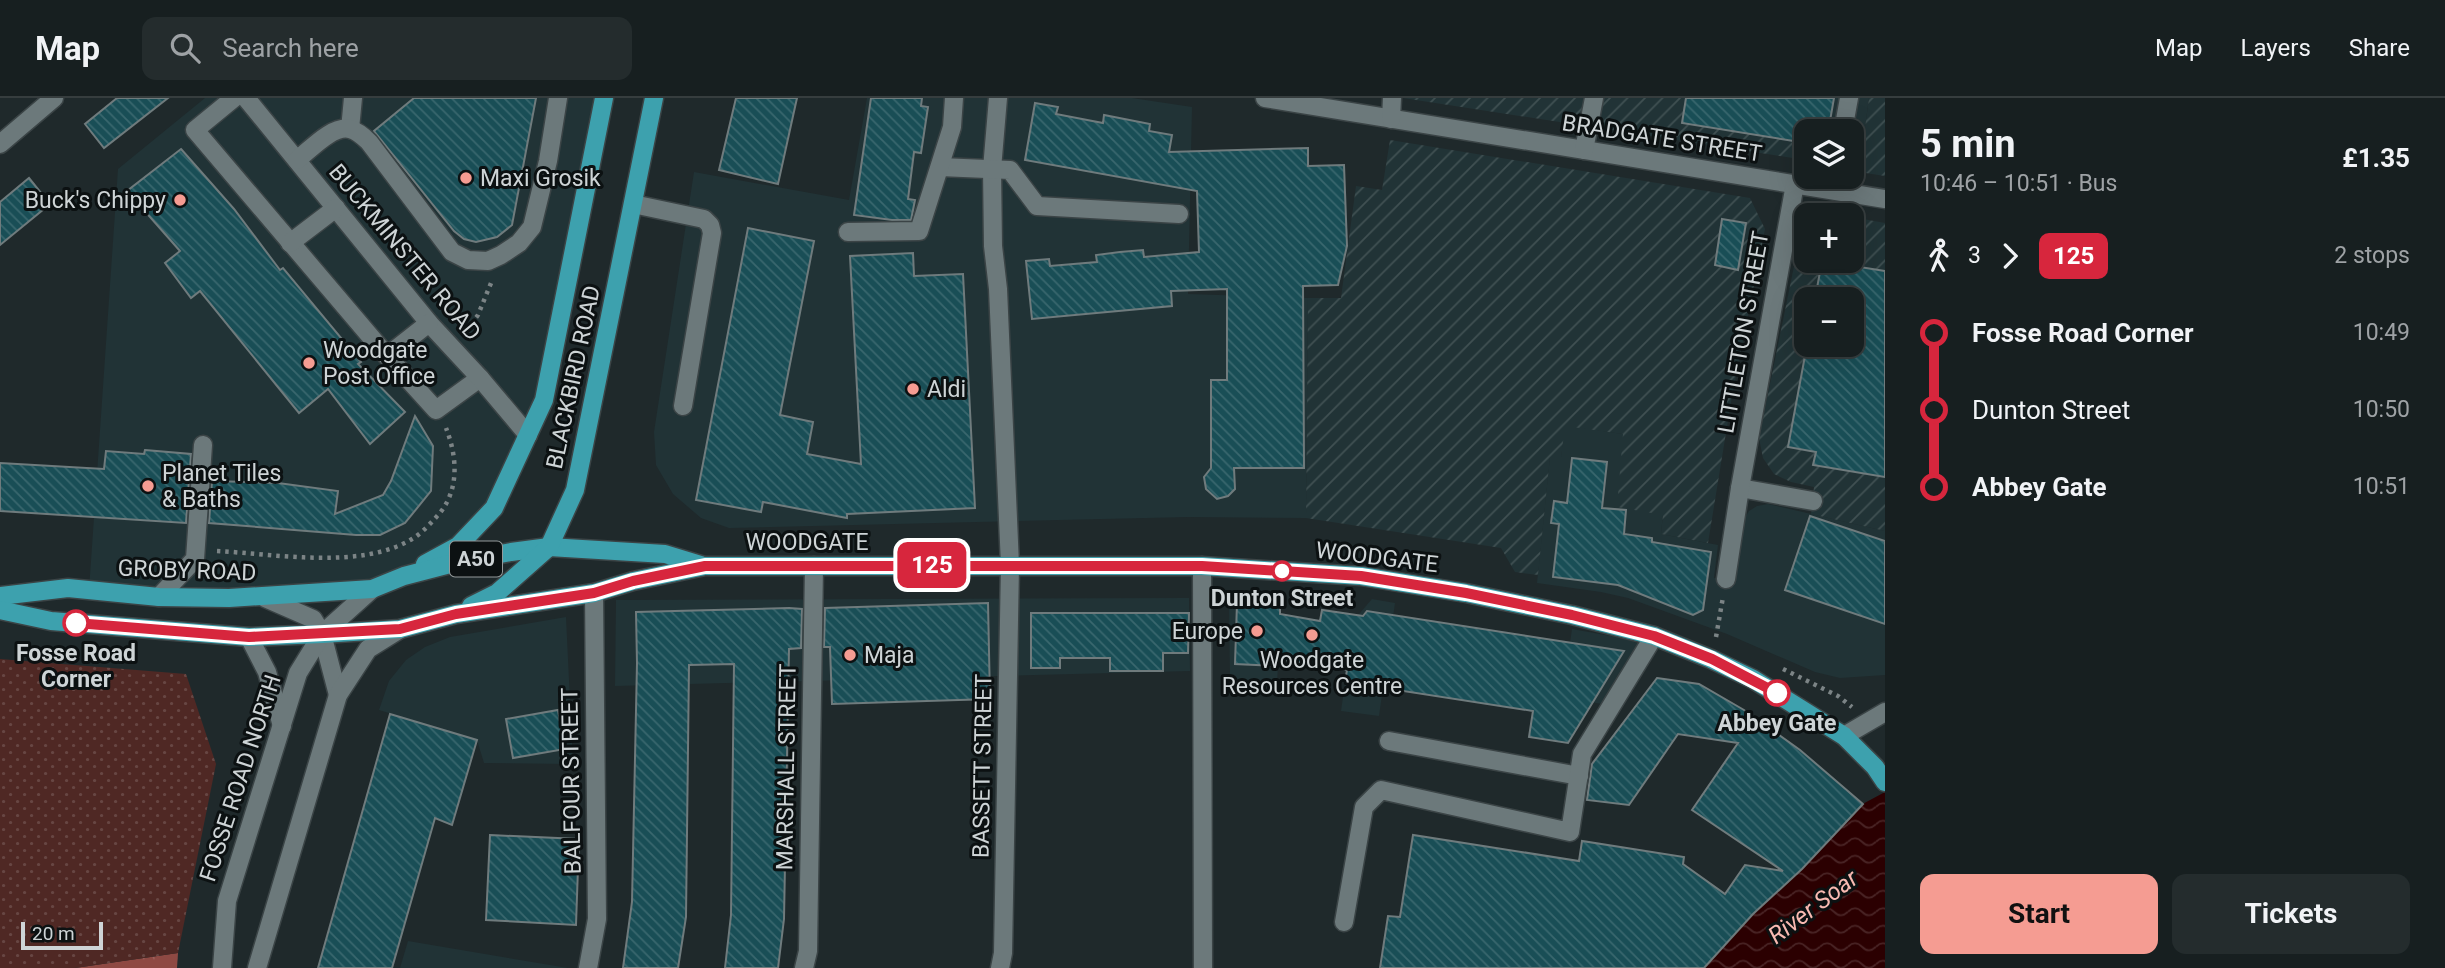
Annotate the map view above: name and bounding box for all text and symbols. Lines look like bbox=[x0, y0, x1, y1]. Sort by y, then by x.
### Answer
search box bbox=[142, 17, 632, 80]
text: Map bbox=[35, 29, 100, 68]
icon: search bbox=[166, 29, 204, 67]
text: Search here bbox=[222, 33, 359, 63]
text: Map bbox=[2155, 34, 2203, 62]
text: Layers bbox=[2241, 34, 2311, 62]
text: Share bbox=[2349, 34, 2410, 62]
street label: BRADGATE STREET bbox=[1560, 109, 1764, 168]
map controls bbox=[1794, 119, 1864, 357]
button: layers bbox=[1794, 119, 1864, 189]
text: 5 min bbox=[1920, 122, 2016, 166]
text: £1.35 bbox=[2342, 143, 2410, 173]
street label: BUCKMINSTER ROAD bbox=[323, 159, 486, 346]
place label: Maxi Grosik bbox=[480, 165, 601, 192]
marker: Maxi Grosik bbox=[458, 170, 474, 186]
text: 10:46 – 10:51 · Bus bbox=[1920, 170, 2117, 197]
place label: Buck's Chippy bbox=[25, 187, 166, 214]
marker: Buck's Chippy bbox=[172, 192, 188, 208]
button: + bbox=[1794, 203, 1864, 273]
street label: LITTLETON STREET bbox=[1712, 229, 1775, 435]
icon: walk bbox=[1920, 237, 1958, 275]
icon: forward bbox=[1991, 237, 2029, 275]
text: 3 bbox=[1968, 242, 1981, 269]
text: 125 bbox=[2053, 242, 2094, 270]
text: 2 stops bbox=[2334, 242, 2410, 269]
street label: BLACKBIRD ROAD bbox=[541, 283, 606, 471]
button: − bbox=[1794, 287, 1864, 357]
text: Fosse Road Corner bbox=[1972, 318, 2194, 348]
text: 10:49 bbox=[2353, 319, 2410, 346]
place label: Woodgate Post Office bbox=[323, 337, 435, 390]
marker: Woodgate Post Office bbox=[301, 355, 317, 371]
place label: Aldi bbox=[927, 376, 966, 403]
marker: Aldi bbox=[905, 381, 921, 397]
text: Dunton Street bbox=[1972, 395, 2130, 425]
text: 10:50 bbox=[2353, 396, 2410, 423]
place label: Planet Tiles & Baths bbox=[162, 460, 281, 513]
text: Abbey Gate bbox=[1972, 472, 2107, 502]
text: 10:51 bbox=[2353, 473, 2410, 500]
marker: Planet Tiles & Baths bbox=[140, 478, 156, 494]
street label: WOODGATE bbox=[745, 529, 869, 556]
street label: WOODGATE bbox=[1314, 537, 1440, 578]
road number: A50 bbox=[450, 542, 502, 576]
line badge: 125 bbox=[892, 542, 972, 588]
text: 125 bbox=[911, 551, 953, 579]
street label: GROBY ROAD bbox=[117, 555, 257, 586]
marker: Dunton Street bbox=[1272, 561, 1292, 581]
place label: Dunton Street bbox=[1211, 585, 1354, 612]
marker: Fosse Road Corner bbox=[63, 610, 89, 636]
place label: Europe bbox=[1172, 618, 1243, 645]
marker: Europe bbox=[1249, 623, 1265, 639]
marker: Woodgate Resources Centre bbox=[1304, 627, 1320, 643]
place label: Fosse Road Corner bbox=[16, 640, 136, 693]
place label: Maja bbox=[864, 642, 915, 669]
marker: Maja bbox=[842, 647, 858, 663]
place label: Woodgate Resources Centre bbox=[1222, 647, 1402, 700]
street label: MARSHALL STREET bbox=[771, 663, 802, 871]
street label: FOSSE ROAD NORTH bbox=[194, 671, 287, 885]
street label: BASSETT STREET bbox=[967, 673, 998, 858]
marker: Abbey Gate bbox=[1764, 680, 1790, 706]
street label: BALFOUR STREET bbox=[556, 687, 587, 875]
place label: Abbey Gate bbox=[1717, 710, 1837, 737]
water label: River Soar bbox=[1763, 864, 1864, 950]
button: Start bbox=[1920, 874, 2158, 954]
button: Tickets bbox=[2172, 874, 2410, 954]
scale bar bbox=[21, 919, 103, 951]
text: 20 m bbox=[32, 922, 75, 945]

